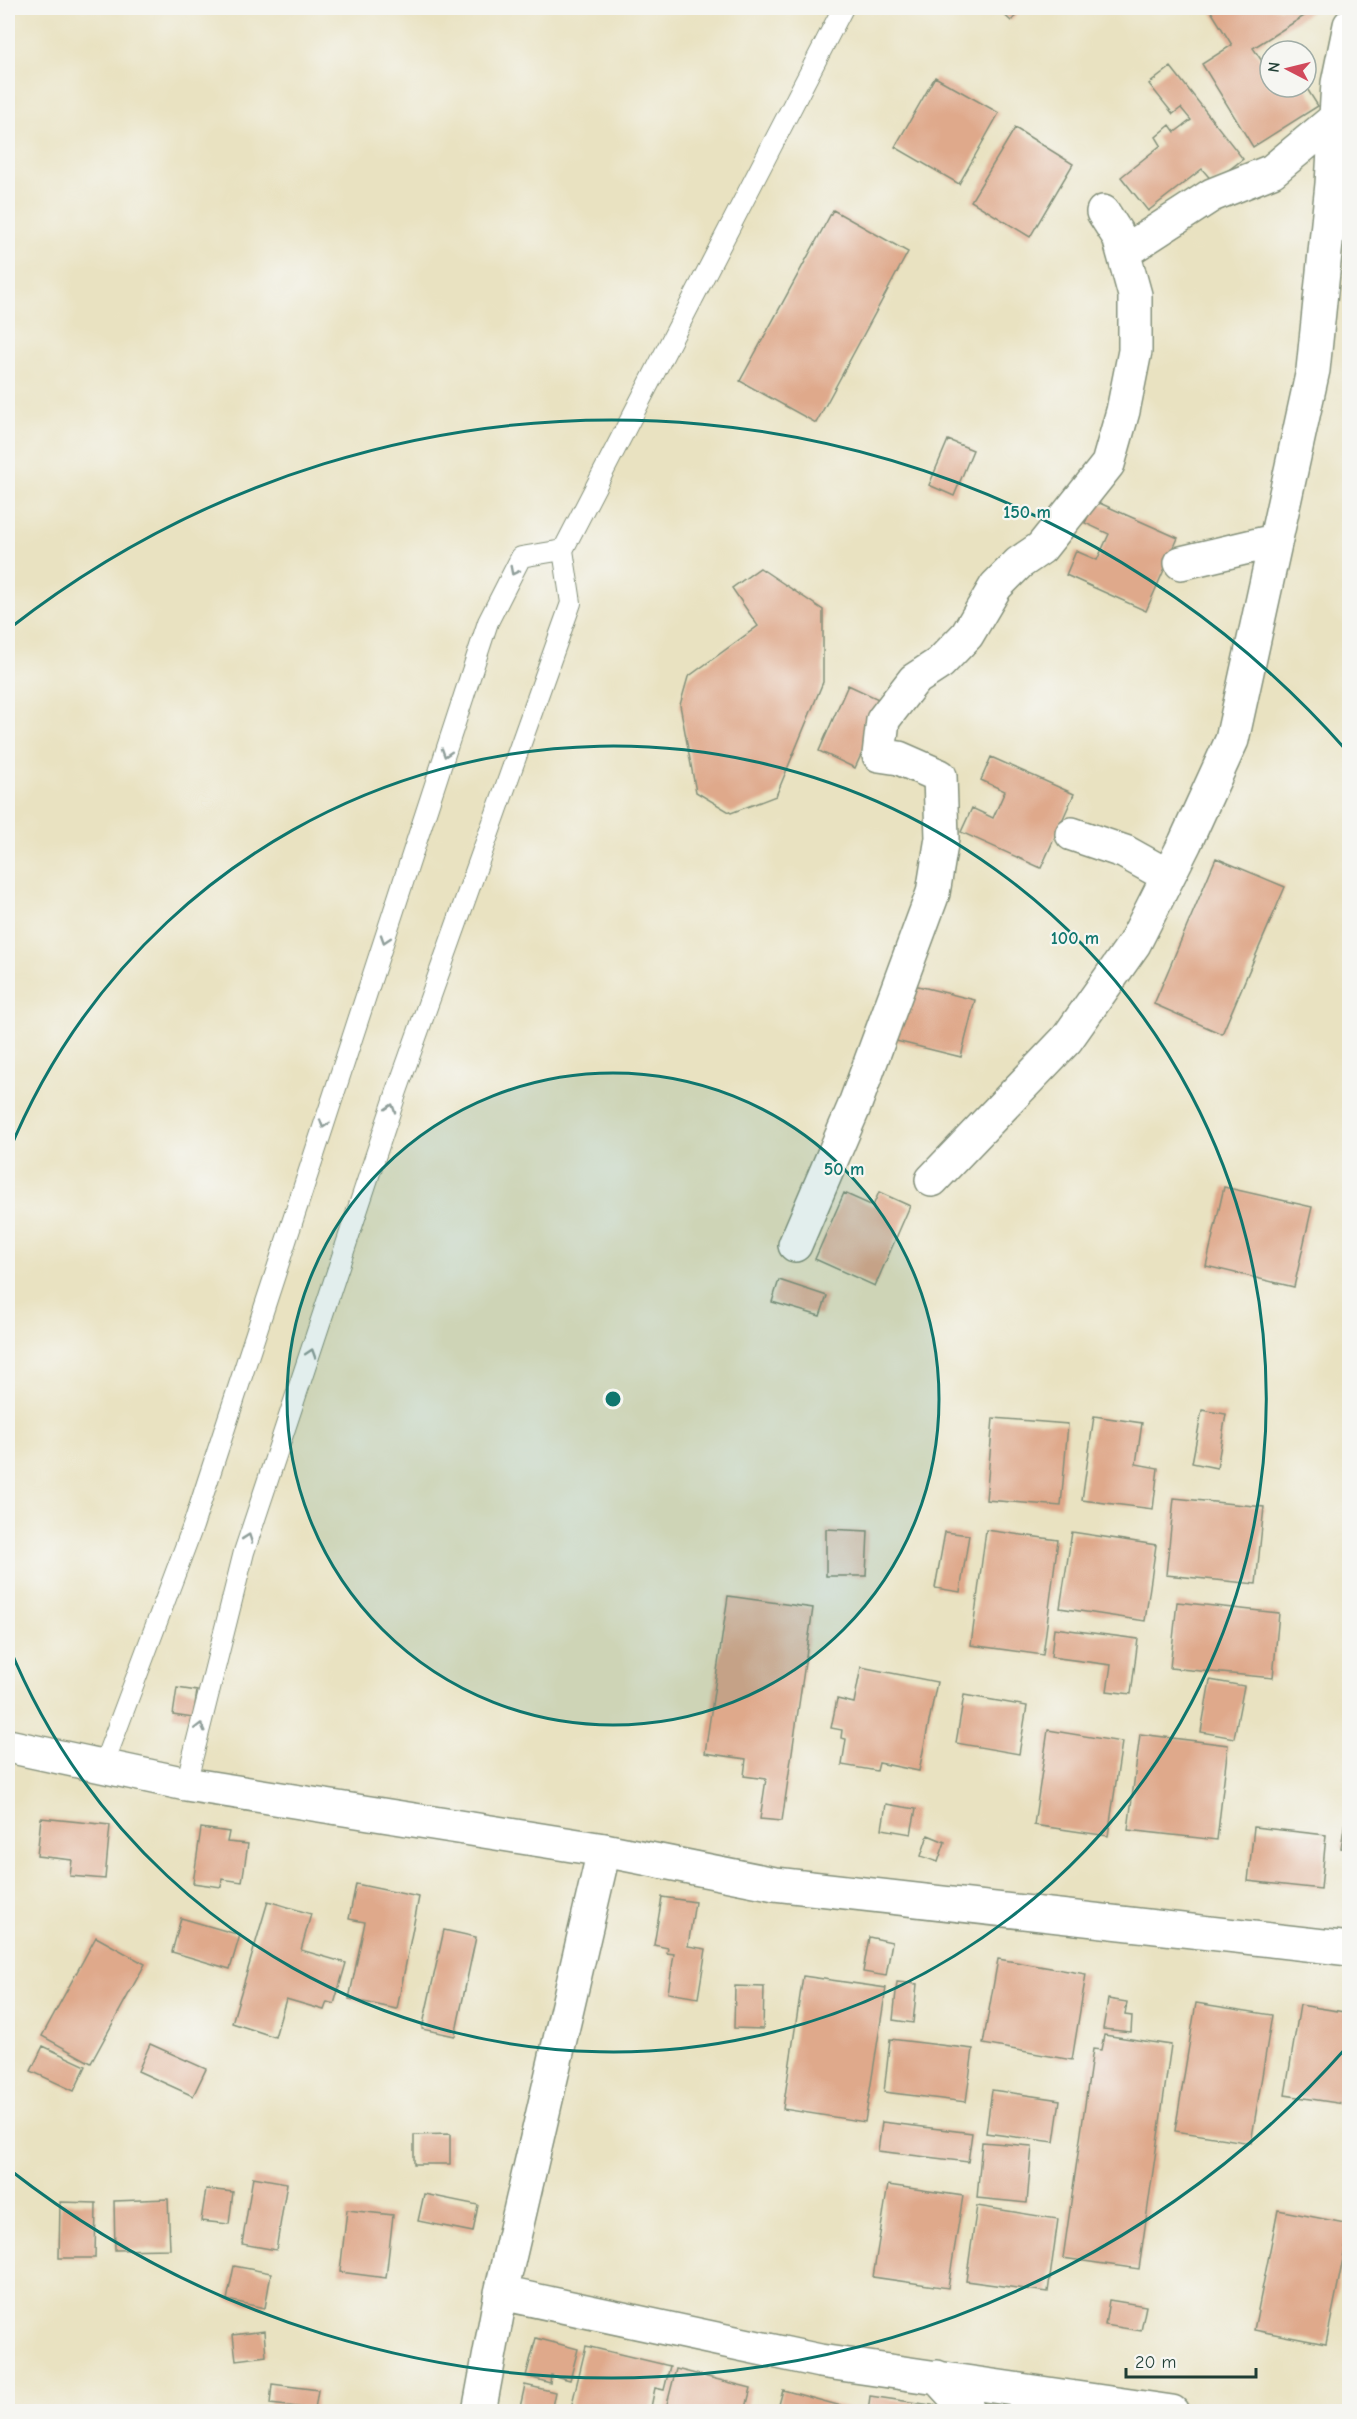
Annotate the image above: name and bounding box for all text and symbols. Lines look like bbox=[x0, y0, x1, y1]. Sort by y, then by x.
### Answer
north arrow bbox=[1258, 39, 1318, 99]
text: N bbox=[1265, 61, 1284, 74]
text: 150 m bbox=[1003, 502, 1051, 523]
one-way arrow bbox=[509, 565, 521, 576]
one-way arrow bbox=[441, 747, 453, 758]
text: 100 m bbox=[1051, 928, 1099, 949]
one-way arrow bbox=[380, 933, 393, 944]
one-way arrow bbox=[384, 1103, 397, 1114]
one-way arrow bbox=[319, 1118, 331, 1129]
text: 50 m bbox=[824, 1159, 864, 1180]
one-way arrow bbox=[304, 1348, 316, 1359]
centre of rings bbox=[603, 1389, 623, 1409]
one-way arrow bbox=[241, 1533, 254, 1544]
one-way arrow bbox=[193, 1722, 206, 1732]
scale bar bbox=[1126, 2341, 1256, 2379]
text: 20 m bbox=[1135, 2352, 1176, 2373]

